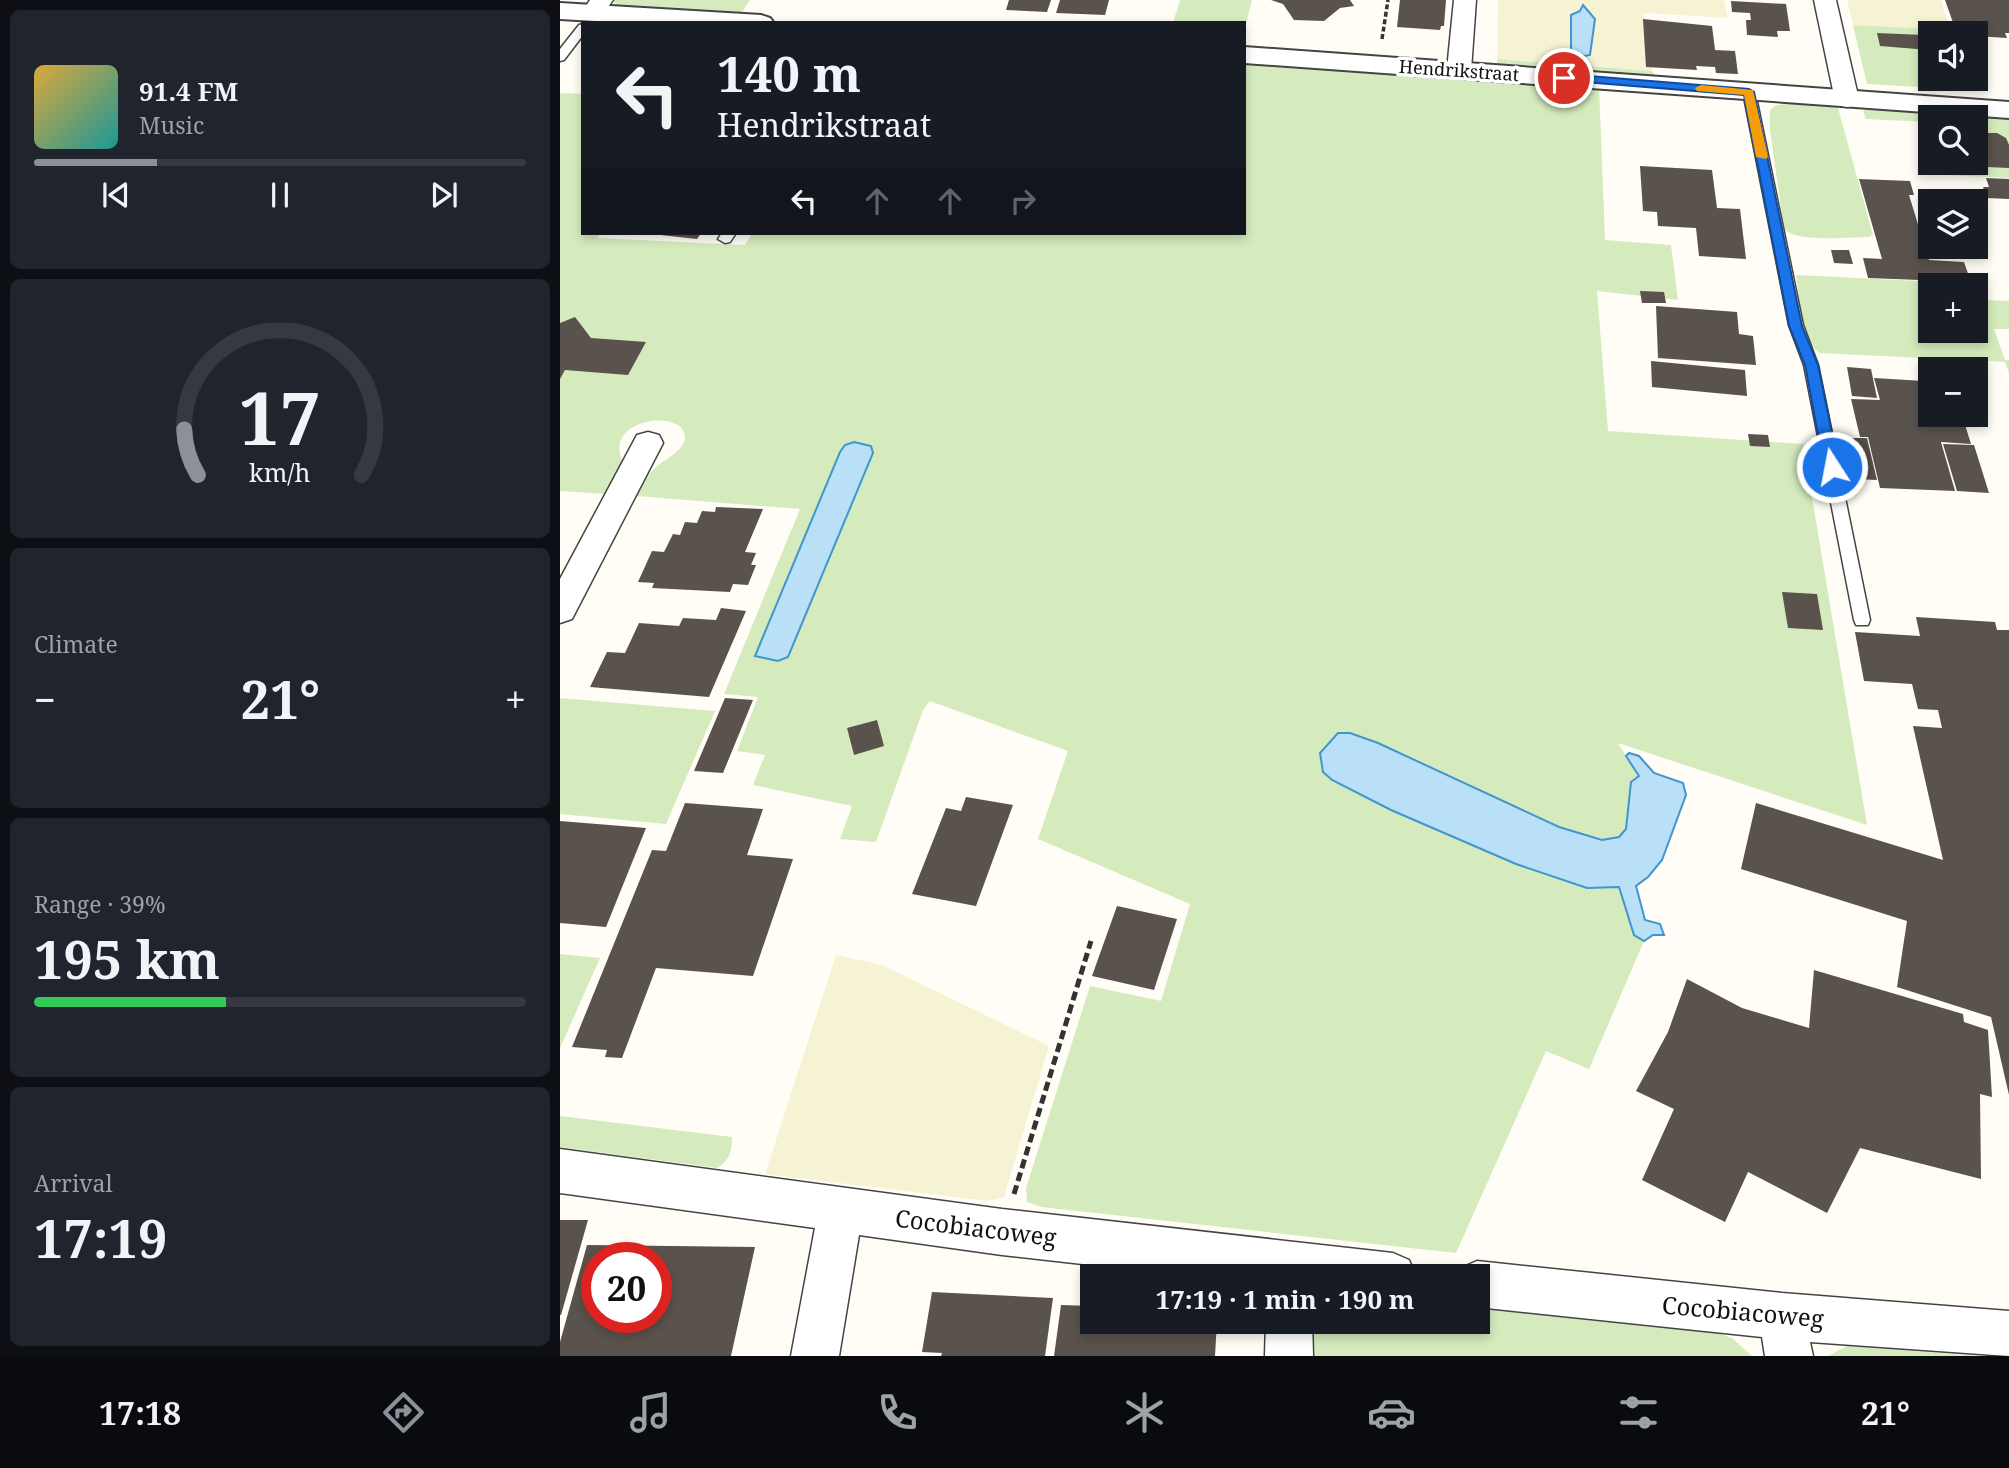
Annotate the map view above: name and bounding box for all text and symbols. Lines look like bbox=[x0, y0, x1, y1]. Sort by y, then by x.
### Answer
map controls bbox=[1918, 21, 1988, 427]
button: sound bbox=[1918, 21, 1988, 91]
text: 140 m bbox=[717, 40, 861, 106]
pin bbox=[1534, 48, 1594, 108]
icon: left bbox=[602, 49, 693, 140]
street label: Hendrikstraat bbox=[1398, 54, 1520, 86]
icon: arrive bbox=[1545, 59, 1583, 97]
text: 91.4 FM bbox=[139, 73, 238, 109]
text: Hendrikstraat bbox=[717, 103, 931, 146]
button: search bbox=[1918, 105, 1988, 175]
text: Music bbox=[139, 109, 204, 141]
icon: previous bbox=[97, 176, 135, 214]
icon: pause bbox=[261, 176, 299, 214]
icon: next bbox=[425, 176, 463, 214]
icon: left bbox=[785, 182, 823, 220]
icon: ahead bbox=[858, 182, 896, 220]
icon: ahead bbox=[931, 182, 969, 220]
icon: right bbox=[1004, 182, 1042, 220]
button: layers bbox=[1918, 189, 1988, 259]
button: + bbox=[1918, 273, 1988, 343]
button: − bbox=[1918, 357, 1988, 427]
text: 17 bbox=[239, 367, 321, 466]
position arrow bbox=[1795, 430, 1869, 504]
text: km/h bbox=[249, 455, 311, 489]
text: Climate bbox=[34, 628, 118, 660]
text: 21° bbox=[241, 663, 320, 734]
text: − bbox=[34, 673, 56, 725]
text: + bbox=[505, 673, 526, 725]
text: Range · 39% bbox=[34, 888, 166, 920]
text: 195 km bbox=[34, 923, 220, 994]
text: Arrival bbox=[34, 1167, 113, 1199]
street label: Cocobiacoweg bbox=[893, 1201, 1059, 1253]
text: 17:19 bbox=[34, 1202, 167, 1273]
speed limit sign: 20 bbox=[581, 1242, 672, 1333]
text: 17:19 · 1 min · 190 m bbox=[1155, 1281, 1415, 1317]
street label: Cocobiacoweg bbox=[1661, 1287, 1825, 1335]
icon: directions bbox=[379, 1388, 428, 1437]
icon: music bbox=[626, 1388, 675, 1437]
icon: phone bbox=[873, 1388, 922, 1437]
icon: climate bbox=[1120, 1388, 1169, 1437]
icon: car bbox=[1367, 1388, 1416, 1437]
icon: filters bbox=[1614, 1388, 1663, 1437]
text: 17:18 bbox=[99, 1391, 181, 1434]
text: 21° bbox=[1861, 1391, 1910, 1434]

